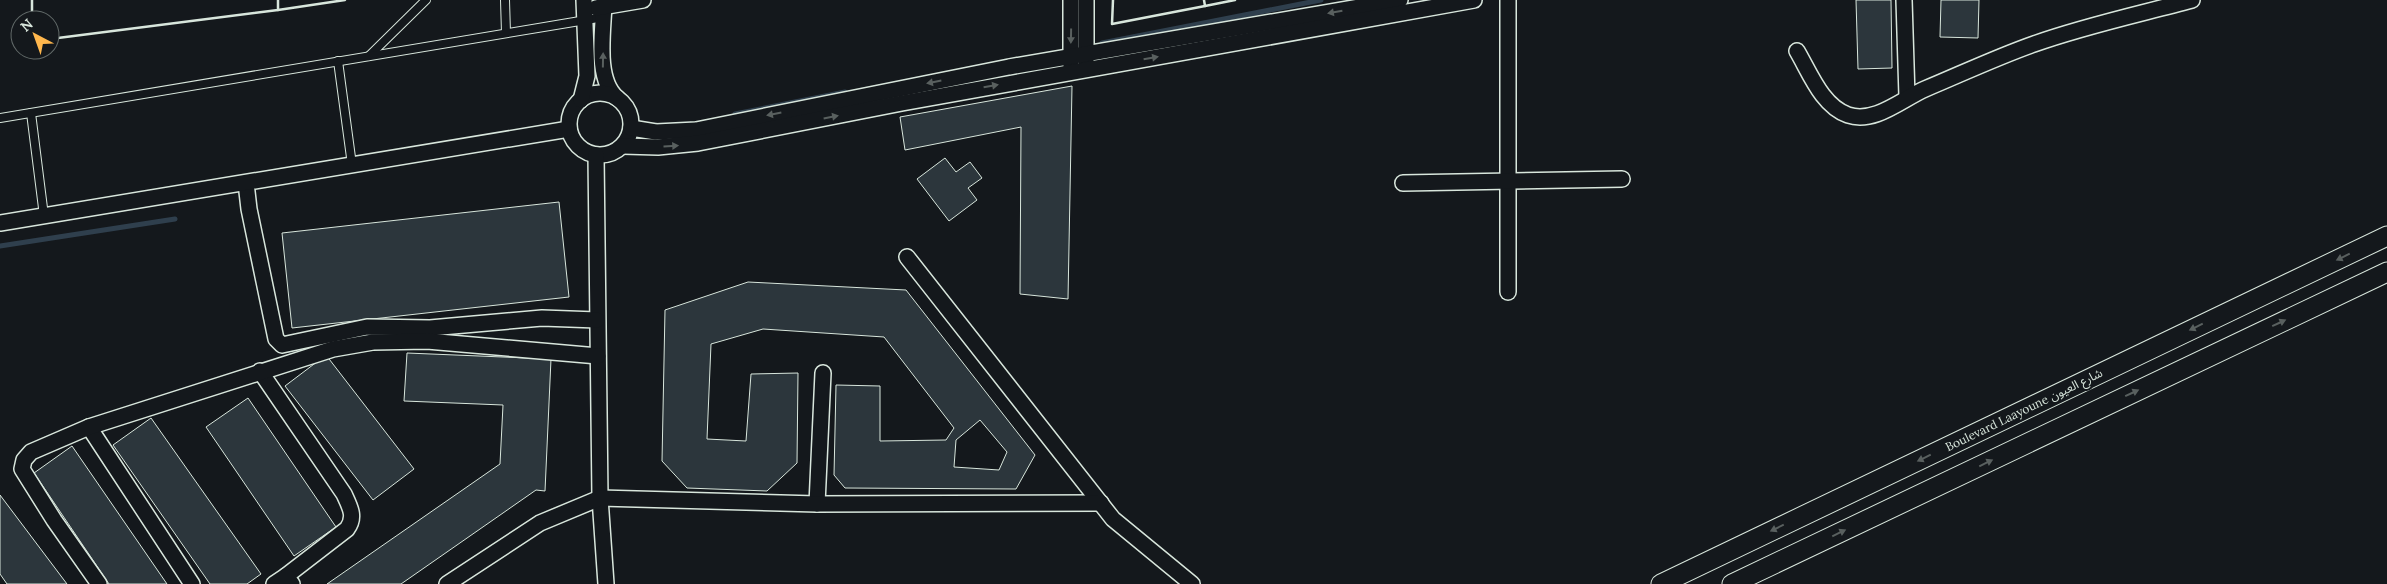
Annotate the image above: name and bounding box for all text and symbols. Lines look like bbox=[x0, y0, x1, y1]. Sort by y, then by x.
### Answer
one-way arrow bbox=[1327, 8, 1343, 16]
north arrow bbox=[10, 10, 60, 60]
text: N bbox=[16, 15, 37, 36]
one-way arrow bbox=[1067, 28, 1075, 44]
one-way arrow bbox=[599, 51, 607, 67]
one-way arrow bbox=[1143, 53, 1159, 61]
one-way arrow bbox=[926, 78, 941, 86]
one-way arrow bbox=[983, 82, 999, 90]
one-way arrow bbox=[767, 110, 782, 118]
one-way arrow bbox=[823, 112, 839, 120]
one-way arrow bbox=[664, 141, 680, 149]
one-way arrow bbox=[2336, 253, 2350, 261]
one-way arrow bbox=[2272, 319, 2286, 327]
one-way arrow bbox=[2189, 323, 2204, 332]
street label: Boulevard Laayoune شارع العيون bbox=[1943, 365, 2106, 456]
one-way arrow bbox=[2125, 389, 2139, 397]
one-way arrow bbox=[1917, 454, 1931, 462]
one-way arrow bbox=[1979, 459, 1993, 467]
one-way arrow bbox=[1770, 525, 1784, 533]
one-way arrow bbox=[1832, 529, 1846, 537]

